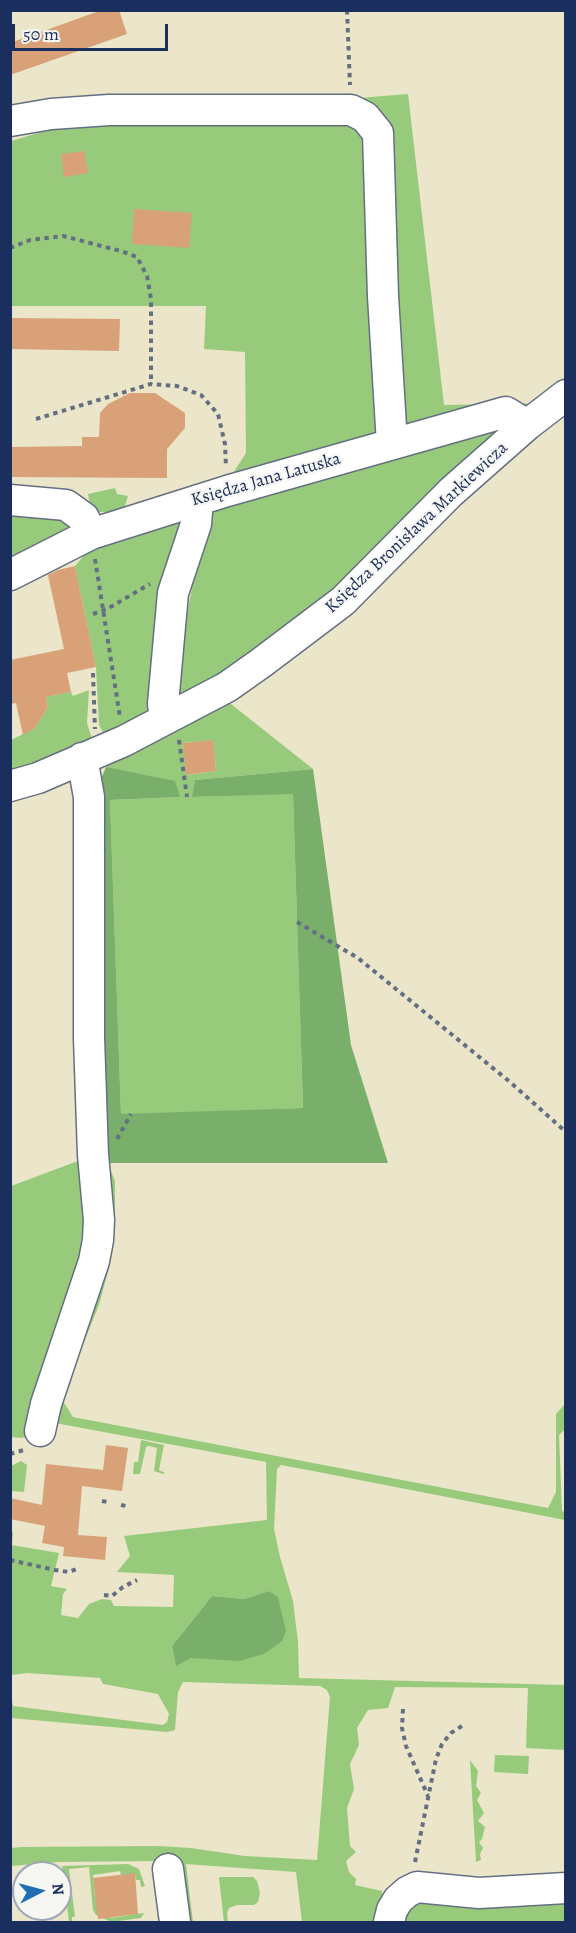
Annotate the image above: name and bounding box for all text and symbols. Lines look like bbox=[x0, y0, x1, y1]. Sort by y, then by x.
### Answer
scale bar bbox=[15, 12, 171, 50]
text: 50 m bbox=[23, 22, 59, 46]
street label: Księdza Bronisława Markiewicza bbox=[321, 438, 513, 618]
street label: Księdza Jana Latuska bbox=[189, 448, 343, 512]
north arrow bbox=[12, 1861, 72, 1921]
text: N bbox=[46, 1882, 69, 1896]

